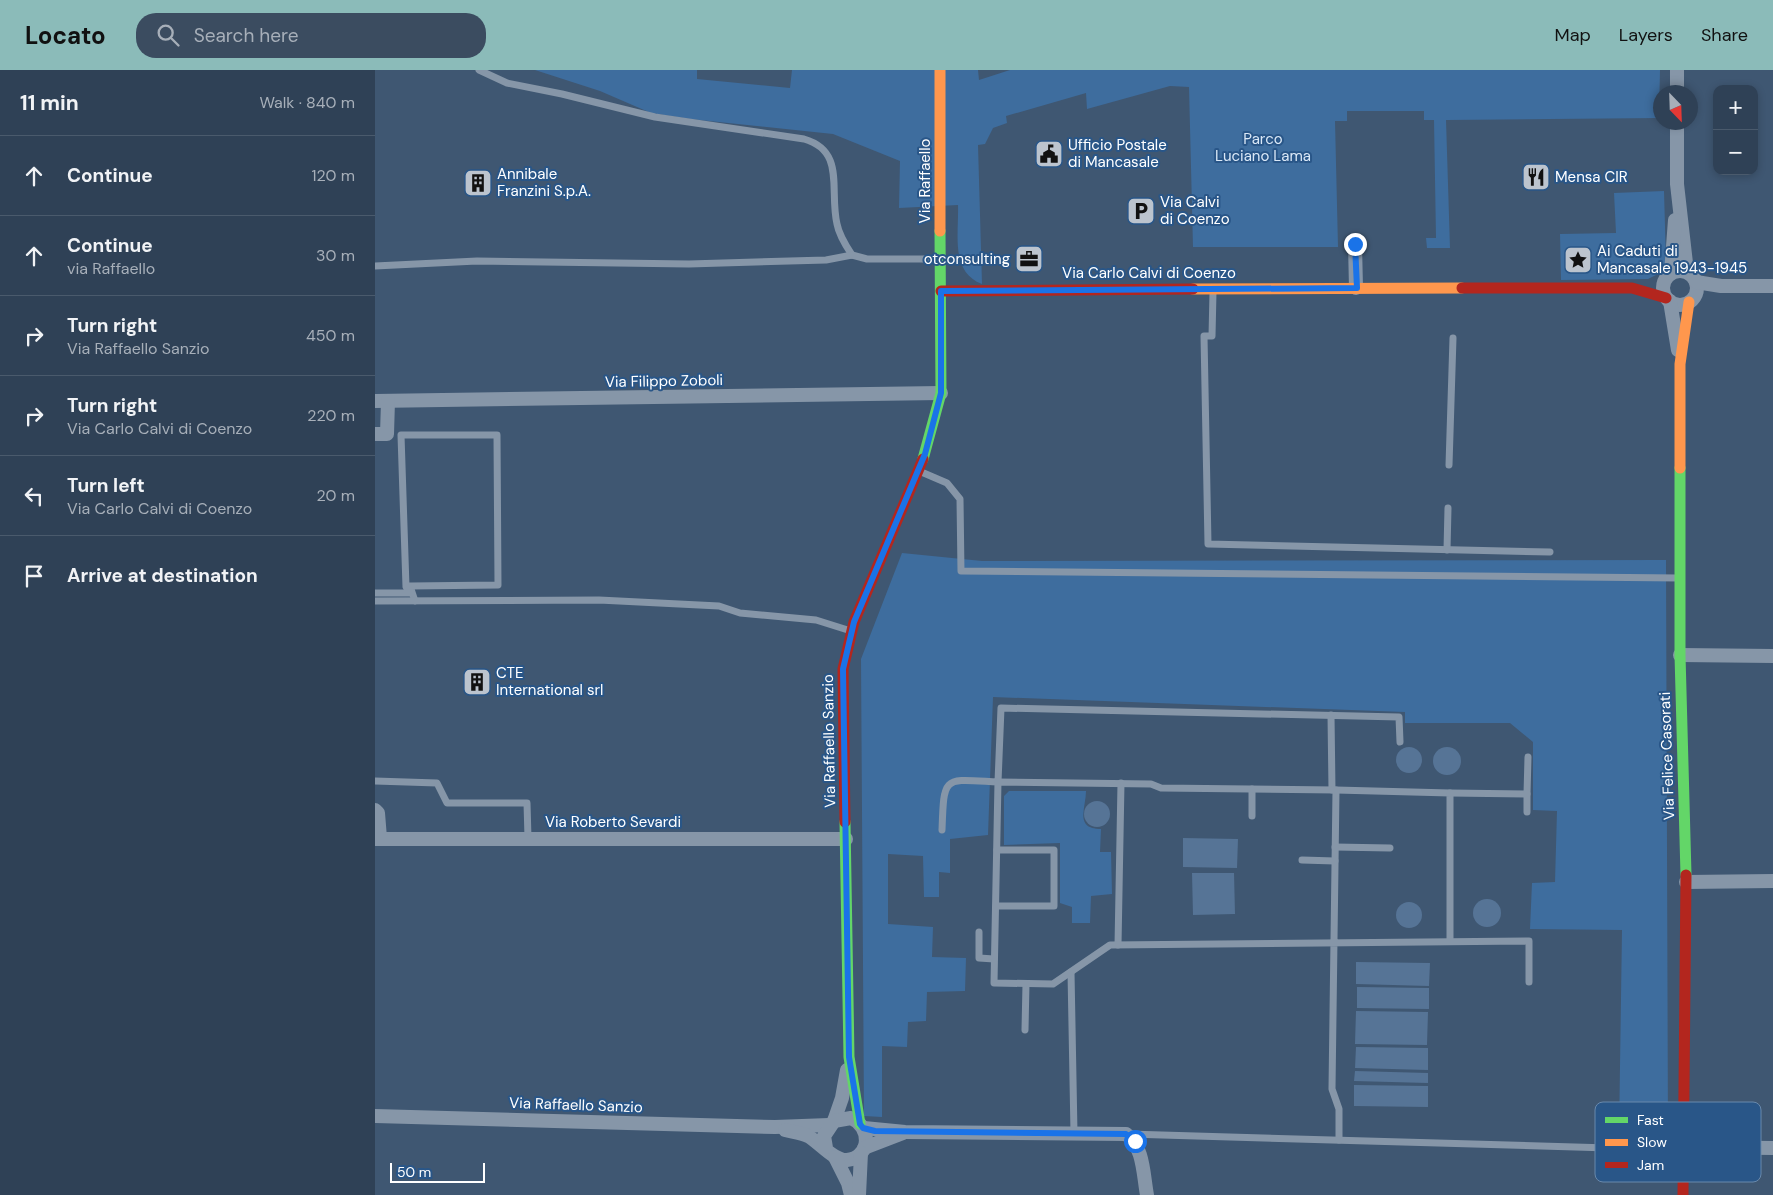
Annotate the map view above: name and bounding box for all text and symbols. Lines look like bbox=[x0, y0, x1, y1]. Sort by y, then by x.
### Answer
search box bbox=[136, 13, 486, 58]
text: Locato bbox=[25, 20, 106, 51]
icon: search bbox=[154, 21, 182, 49]
text: Search here bbox=[194, 23, 299, 48]
text: Map bbox=[1555, 23, 1591, 47]
text: Layers bbox=[1619, 23, 1673, 47]
text: Share bbox=[1701, 23, 1748, 47]
north arrow bbox=[1653, 85, 1698, 130]
map controls bbox=[1713, 85, 1758, 175]
button: + bbox=[1713, 85, 1758, 130]
text: 11 min bbox=[20, 89, 79, 117]
text: Walk · 840 m bbox=[259, 92, 355, 113]
park label: Parco Luciano Lama bbox=[1215, 129, 1311, 166]
button: − bbox=[1713, 130, 1758, 175]
place label: Ufficio Postale di Mancasale bbox=[1068, 135, 1167, 172]
street label: Via Raffaello bbox=[915, 138, 935, 223]
public building icon: Ufficio Postale di Mancasale bbox=[1034, 139, 1064, 169]
icon: ahead bbox=[20, 162, 48, 190]
restaurant icon: Mensa CIR bbox=[1521, 162, 1551, 192]
text: Continue bbox=[67, 163, 153, 188]
place label: Annibale Franzini S.p.A. bbox=[497, 164, 591, 201]
text: 120 m bbox=[311, 165, 355, 186]
place label: Mensa CIR bbox=[1555, 167, 1628, 187]
building icon: Annibale Franzini S.p.A. bbox=[463, 168, 493, 198]
place label: Via Calvi di Coenzo bbox=[1160, 192, 1230, 229]
parking icon: Via Calvi di Coenzo bbox=[1126, 196, 1156, 226]
text: Continue bbox=[67, 233, 153, 258]
route end bbox=[1344, 233, 1367, 256]
place label: Ai Caduti di Mancasale 1943-1945 bbox=[1597, 241, 1747, 278]
icon: ahead bbox=[20, 242, 48, 270]
office icon: otconsulting bbox=[1014, 244, 1044, 274]
text: 30 m bbox=[316, 245, 355, 266]
place icon: Ai Caduti di Mancasale 1943-1945 bbox=[1563, 245, 1593, 275]
place label: otconsulting bbox=[924, 249, 1010, 269]
text: via Raffaello bbox=[67, 258, 155, 279]
street label: Via Carlo Calvi di Coenzo bbox=[1062, 263, 1236, 283]
text: Turn right bbox=[67, 313, 157, 338]
icon: right bbox=[20, 322, 48, 350]
text: 450 m bbox=[306, 325, 355, 346]
text: Via Raffaello Sanzio bbox=[67, 338, 210, 359]
street label: Via Filippo Zoboli bbox=[605, 370, 723, 392]
text: Turn right bbox=[67, 393, 157, 418]
icon: right bbox=[20, 402, 48, 430]
text: 220 m bbox=[307, 405, 355, 426]
text: Via Carlo Calvi di Coenzo bbox=[67, 418, 252, 439]
text: Turn left bbox=[67, 473, 145, 498]
icon: left bbox=[20, 482, 48, 510]
text: 20 m bbox=[316, 485, 355, 506]
text: Via Carlo Calvi di Coenzo bbox=[67, 498, 252, 519]
icon: arrive bbox=[20, 562, 48, 590]
text: Arrive at destination bbox=[67, 563, 258, 588]
place label: CTE International srl bbox=[496, 663, 603, 700]
building icon: CTE International srl bbox=[462, 667, 492, 697]
street label: Via Raffaello Sanzio bbox=[818, 674, 840, 808]
street label: Via Felice Casorati bbox=[1655, 692, 1679, 820]
street label: Via Roberto Sevardi bbox=[545, 812, 681, 832]
street label: Via Raffaello Sanzio bbox=[509, 1093, 643, 1117]
legend bbox=[1595, 1102, 1761, 1182]
text: Fast bbox=[1637, 1111, 1664, 1129]
route start bbox=[1124, 1130, 1147, 1153]
text: Slow bbox=[1637, 1133, 1667, 1151]
text: Jam bbox=[1637, 1156, 1664, 1174]
scale bar bbox=[390, 1160, 485, 1183]
text: 50 m bbox=[397, 1163, 431, 1181]

